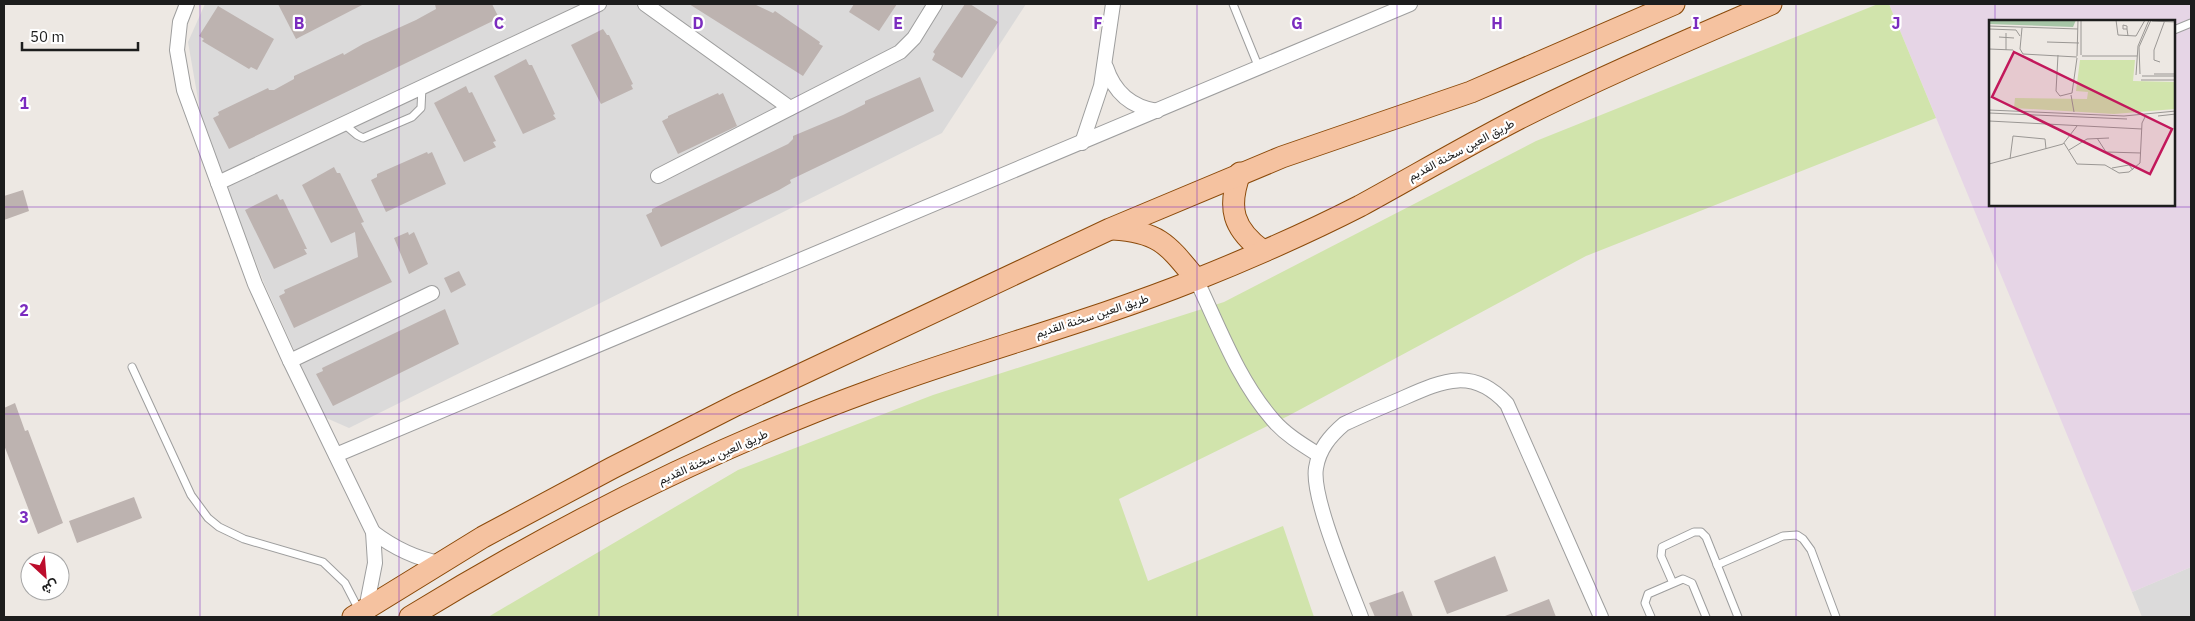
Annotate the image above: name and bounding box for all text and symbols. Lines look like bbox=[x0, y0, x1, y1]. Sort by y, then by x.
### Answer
text: B bbox=[294, 13, 305, 33]
text: C bbox=[494, 13, 504, 33]
text: D bbox=[692, 13, 704, 33]
text: E bbox=[893, 13, 903, 33]
text: F bbox=[1093, 13, 1103, 33]
text: G bbox=[1291, 13, 1303, 33]
text: H bbox=[1491, 13, 1503, 33]
text: I bbox=[1693, 13, 1700, 33]
text: J bbox=[1892, 13, 1900, 33]
scale bar bbox=[22, 20, 139, 52]
inset map bbox=[1989, 20, 2175, 206]
text: 50 m bbox=[30, 27, 65, 46]
text: 1 bbox=[19, 93, 29, 113]
street label: طريق العين سخنة القديم bbox=[1405, 115, 1517, 185]
street label: طريق العين سخنة القديم bbox=[1033, 290, 1151, 342]
text: 2 bbox=[19, 300, 29, 320]
street label: طريق العين سخنة القديم bbox=[656, 426, 770, 488]
text: 3 bbox=[19, 507, 29, 527]
north arrow bbox=[20, 551, 70, 601]
text: ش bbox=[39, 576, 62, 600]

